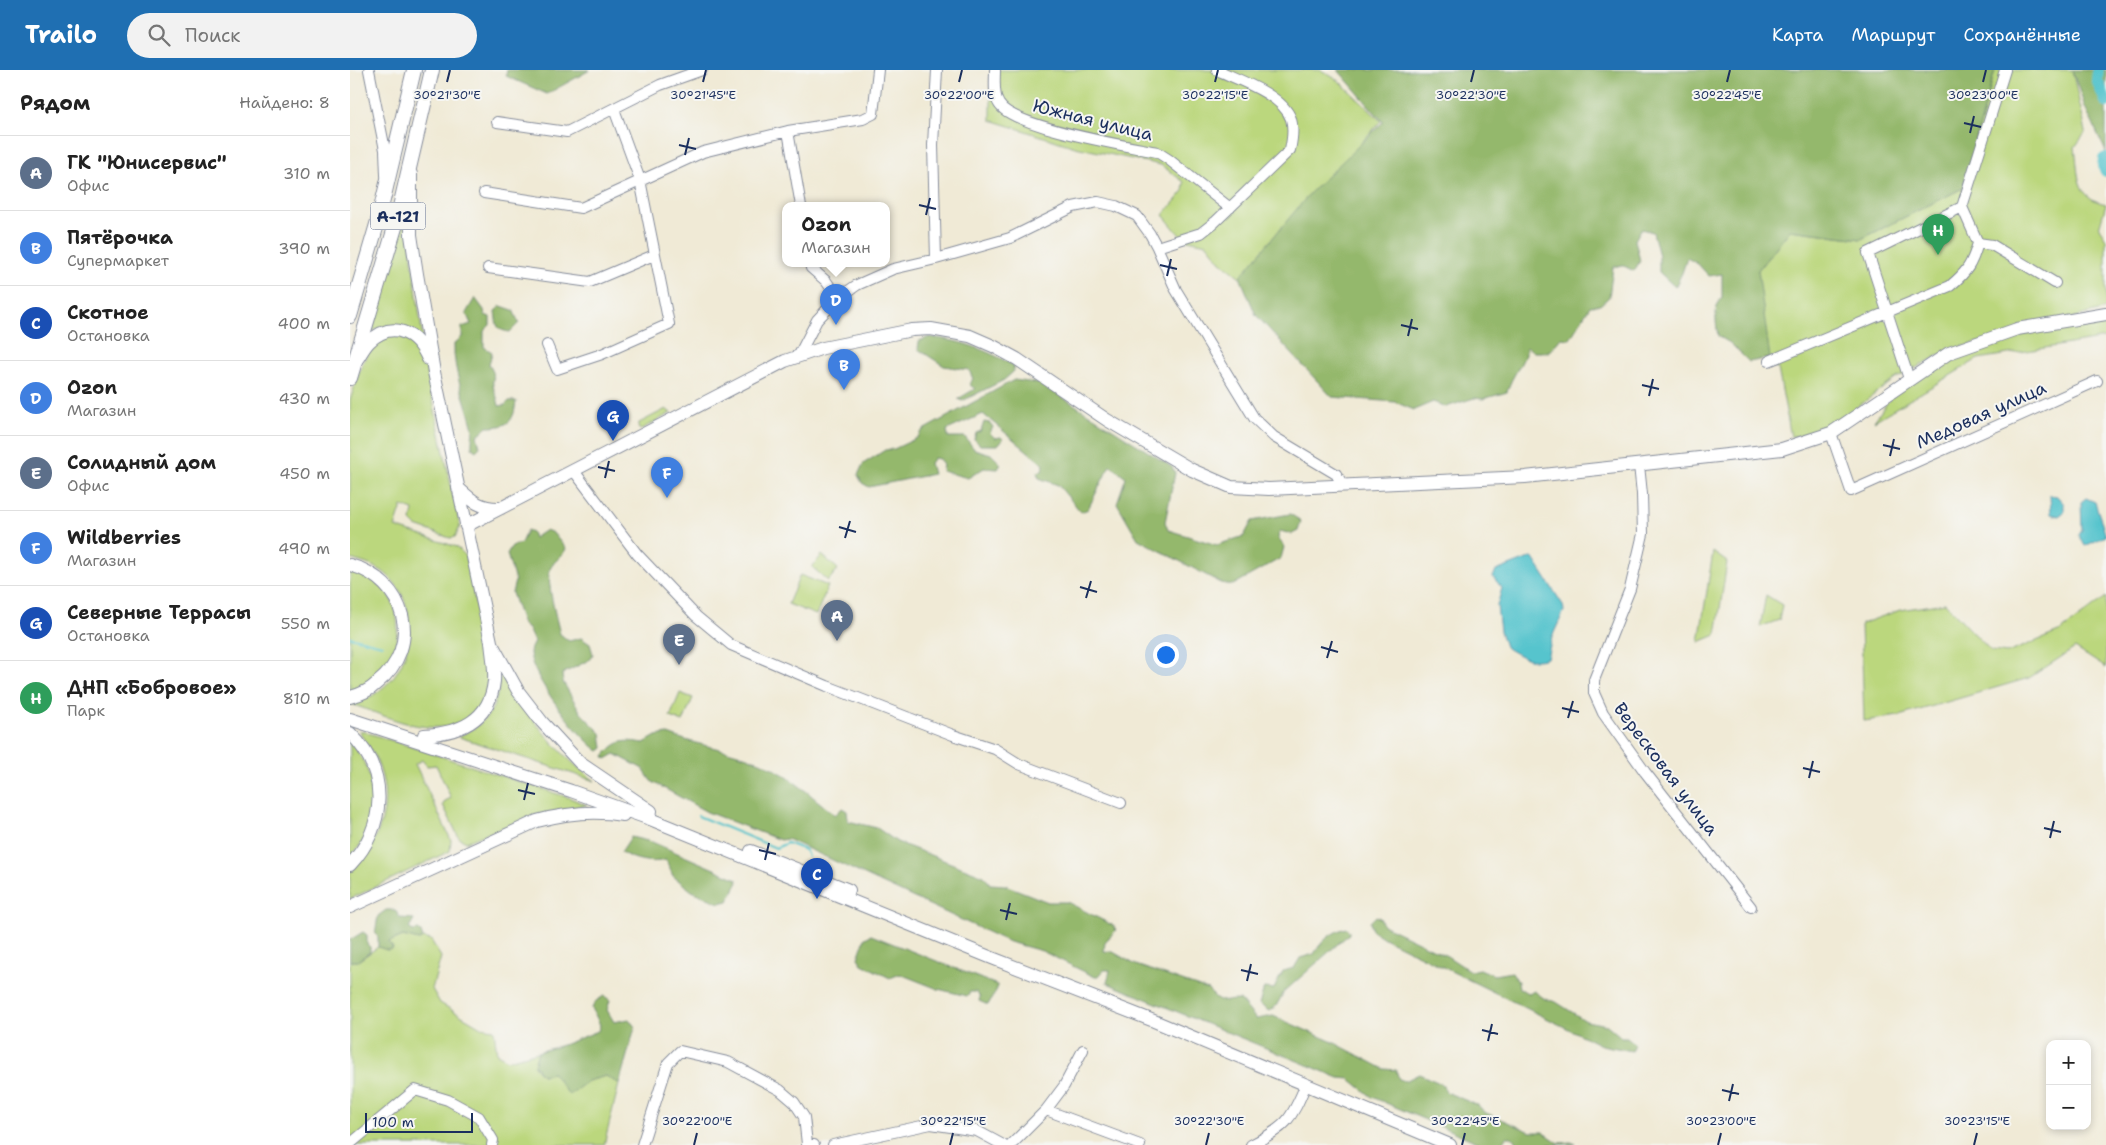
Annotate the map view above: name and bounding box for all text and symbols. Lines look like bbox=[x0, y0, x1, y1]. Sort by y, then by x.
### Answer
search box bbox=[127, 13, 477, 58]
text: Trailo bbox=[25, 19, 97, 51]
icon: search bbox=[145, 21, 173, 49]
text: Поиск bbox=[185, 23, 240, 48]
text: Карта bbox=[1772, 23, 1823, 47]
text: Маршрут bbox=[1851, 23, 1935, 47]
text: Сохранённые bbox=[1963, 23, 2081, 47]
text: 30°21'30"E bbox=[413, 87, 481, 103]
text: 30°21'45"E bbox=[670, 87, 736, 103]
text: 30°22'00"E bbox=[924, 87, 994, 103]
text: 30°22'15"E bbox=[1182, 87, 1248, 103]
text: 30°22'30"E bbox=[1436, 87, 1506, 103]
text: 30°22'45"E bbox=[1692, 87, 1762, 103]
text: 30°23'00"E bbox=[1948, 87, 2018, 103]
text: Рядом bbox=[20, 89, 90, 117]
text: Найдено: 8 bbox=[239, 92, 330, 113]
street label: Южная улица bbox=[1031, 94, 1155, 146]
text: ГК "Юнисервис" bbox=[67, 150, 227, 175]
text: A bbox=[30, 163, 42, 184]
text: 310 m bbox=[283, 163, 330, 184]
text: Офис bbox=[67, 175, 109, 196]
road number: А-121 bbox=[370, 202, 426, 230]
popup bbox=[782, 202, 890, 267]
text: Ozon bbox=[801, 212, 851, 237]
pin: H bbox=[1922, 214, 1954, 255]
text: Пятёрочка bbox=[67, 225, 173, 250]
text: Магазин bbox=[801, 237, 871, 258]
text: B bbox=[31, 238, 41, 259]
text: 390 m bbox=[278, 238, 330, 259]
text: Супермаркет bbox=[67, 250, 169, 271]
pin: D bbox=[820, 284, 852, 325]
text: Скотное bbox=[67, 300, 149, 325]
text: C bbox=[31, 313, 41, 334]
text: 400 m bbox=[277, 313, 330, 334]
text: Остановка bbox=[67, 325, 150, 346]
pin: B bbox=[828, 349, 860, 390]
text: Ozon bbox=[67, 375, 117, 400]
street label: Медовая улица bbox=[1912, 376, 2050, 454]
text: D bbox=[30, 388, 42, 409]
text: 430 m bbox=[279, 388, 330, 409]
text: Магазин bbox=[67, 400, 136, 421]
pin: G bbox=[597, 400, 629, 441]
text: Солидный дом bbox=[67, 450, 216, 475]
pin: F bbox=[651, 457, 683, 498]
text: E bbox=[31, 463, 41, 484]
text: 450 m bbox=[279, 463, 330, 484]
text: Офис bbox=[67, 475, 109, 496]
text: Wildberries bbox=[67, 525, 181, 550]
text: F bbox=[31, 538, 41, 559]
text: 490 m bbox=[278, 538, 330, 559]
text: Магазин bbox=[67, 550, 136, 571]
text: Северные Террасы bbox=[67, 600, 251, 625]
pin: A bbox=[821, 600, 853, 641]
text: G bbox=[30, 613, 42, 634]
text: 550 m bbox=[281, 613, 330, 634]
pin: E bbox=[663, 624, 695, 665]
text: Остановка bbox=[67, 625, 150, 646]
your location bbox=[1153, 642, 1179, 668]
text: ДНП «Бобровое» bbox=[67, 675, 236, 700]
text: H bbox=[30, 688, 42, 709]
text: 810 m bbox=[283, 688, 330, 709]
street label: Вересковая улица bbox=[1608, 698, 1724, 840]
text: Парк bbox=[67, 700, 105, 721]
pin: C bbox=[801, 858, 833, 899]
map controls bbox=[2046, 1040, 2091, 1130]
button: + bbox=[2046, 1040, 2091, 1085]
button: − bbox=[2046, 1085, 2091, 1130]
scale bar bbox=[365, 1110, 472, 1133]
text: 100 m bbox=[372, 1113, 414, 1131]
text: 30°22'00"E bbox=[662, 1113, 732, 1129]
text: 30°22'15"E bbox=[920, 1113, 986, 1129]
text: 30°22'30"E bbox=[1174, 1113, 1244, 1129]
text: 30°22'45"E bbox=[1430, 1113, 1500, 1129]
text: 30°23'00"E bbox=[1686, 1113, 1756, 1129]
text: 30°23'15"E bbox=[1944, 1113, 2010, 1129]

